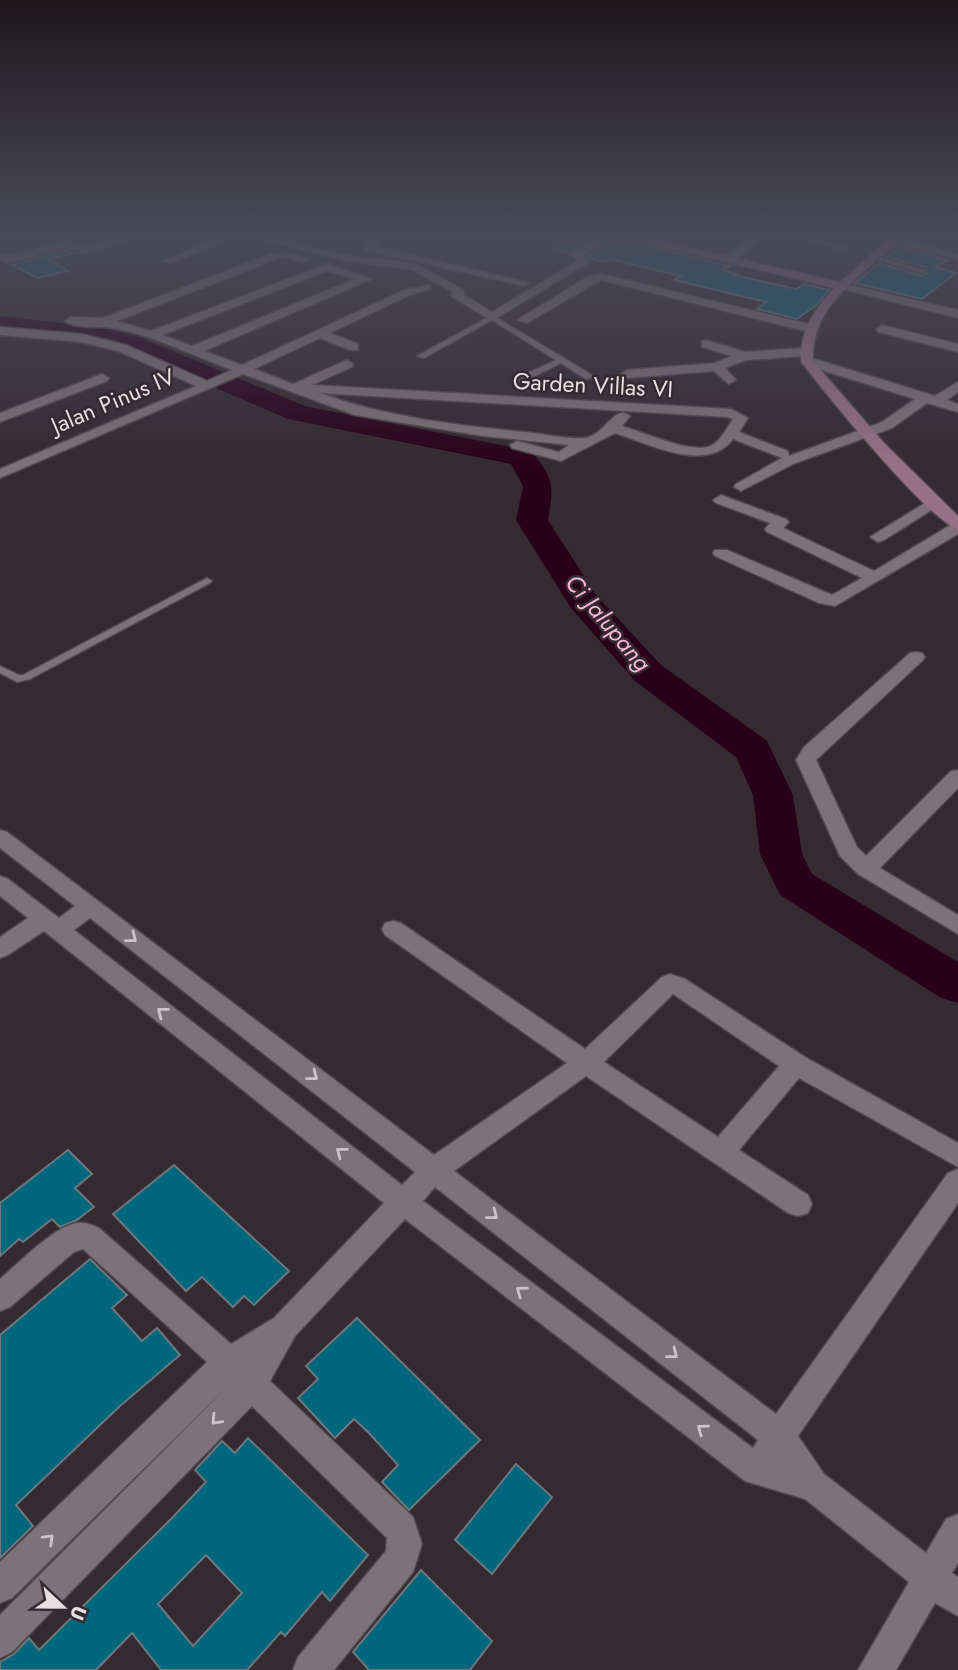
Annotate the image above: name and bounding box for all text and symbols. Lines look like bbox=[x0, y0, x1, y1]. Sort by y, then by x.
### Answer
street label: Jalan Pinus IV bbox=[43, 359, 181, 444]
street label: Garden Villas VI bbox=[512, 364, 674, 406]
water label: Ci Jalupang bbox=[557, 566, 660, 679]
one-way arrow bbox=[125, 929, 137, 942]
one-way arrow bbox=[157, 1007, 169, 1020]
one-way arrow bbox=[305, 1068, 318, 1081]
one-way arrow bbox=[336, 1148, 348, 1161]
one-way arrow bbox=[486, 1207, 498, 1220]
one-way arrow bbox=[516, 1286, 529, 1299]
one-way arrow bbox=[665, 1346, 678, 1359]
one-way arrow bbox=[212, 1412, 225, 1425]
one-way arrow bbox=[697, 1424, 710, 1437]
one-way arrow bbox=[40, 1534, 53, 1547]
north arrow bbox=[28, 1572, 98, 1642]
text: U bbox=[63, 1602, 93, 1624]

